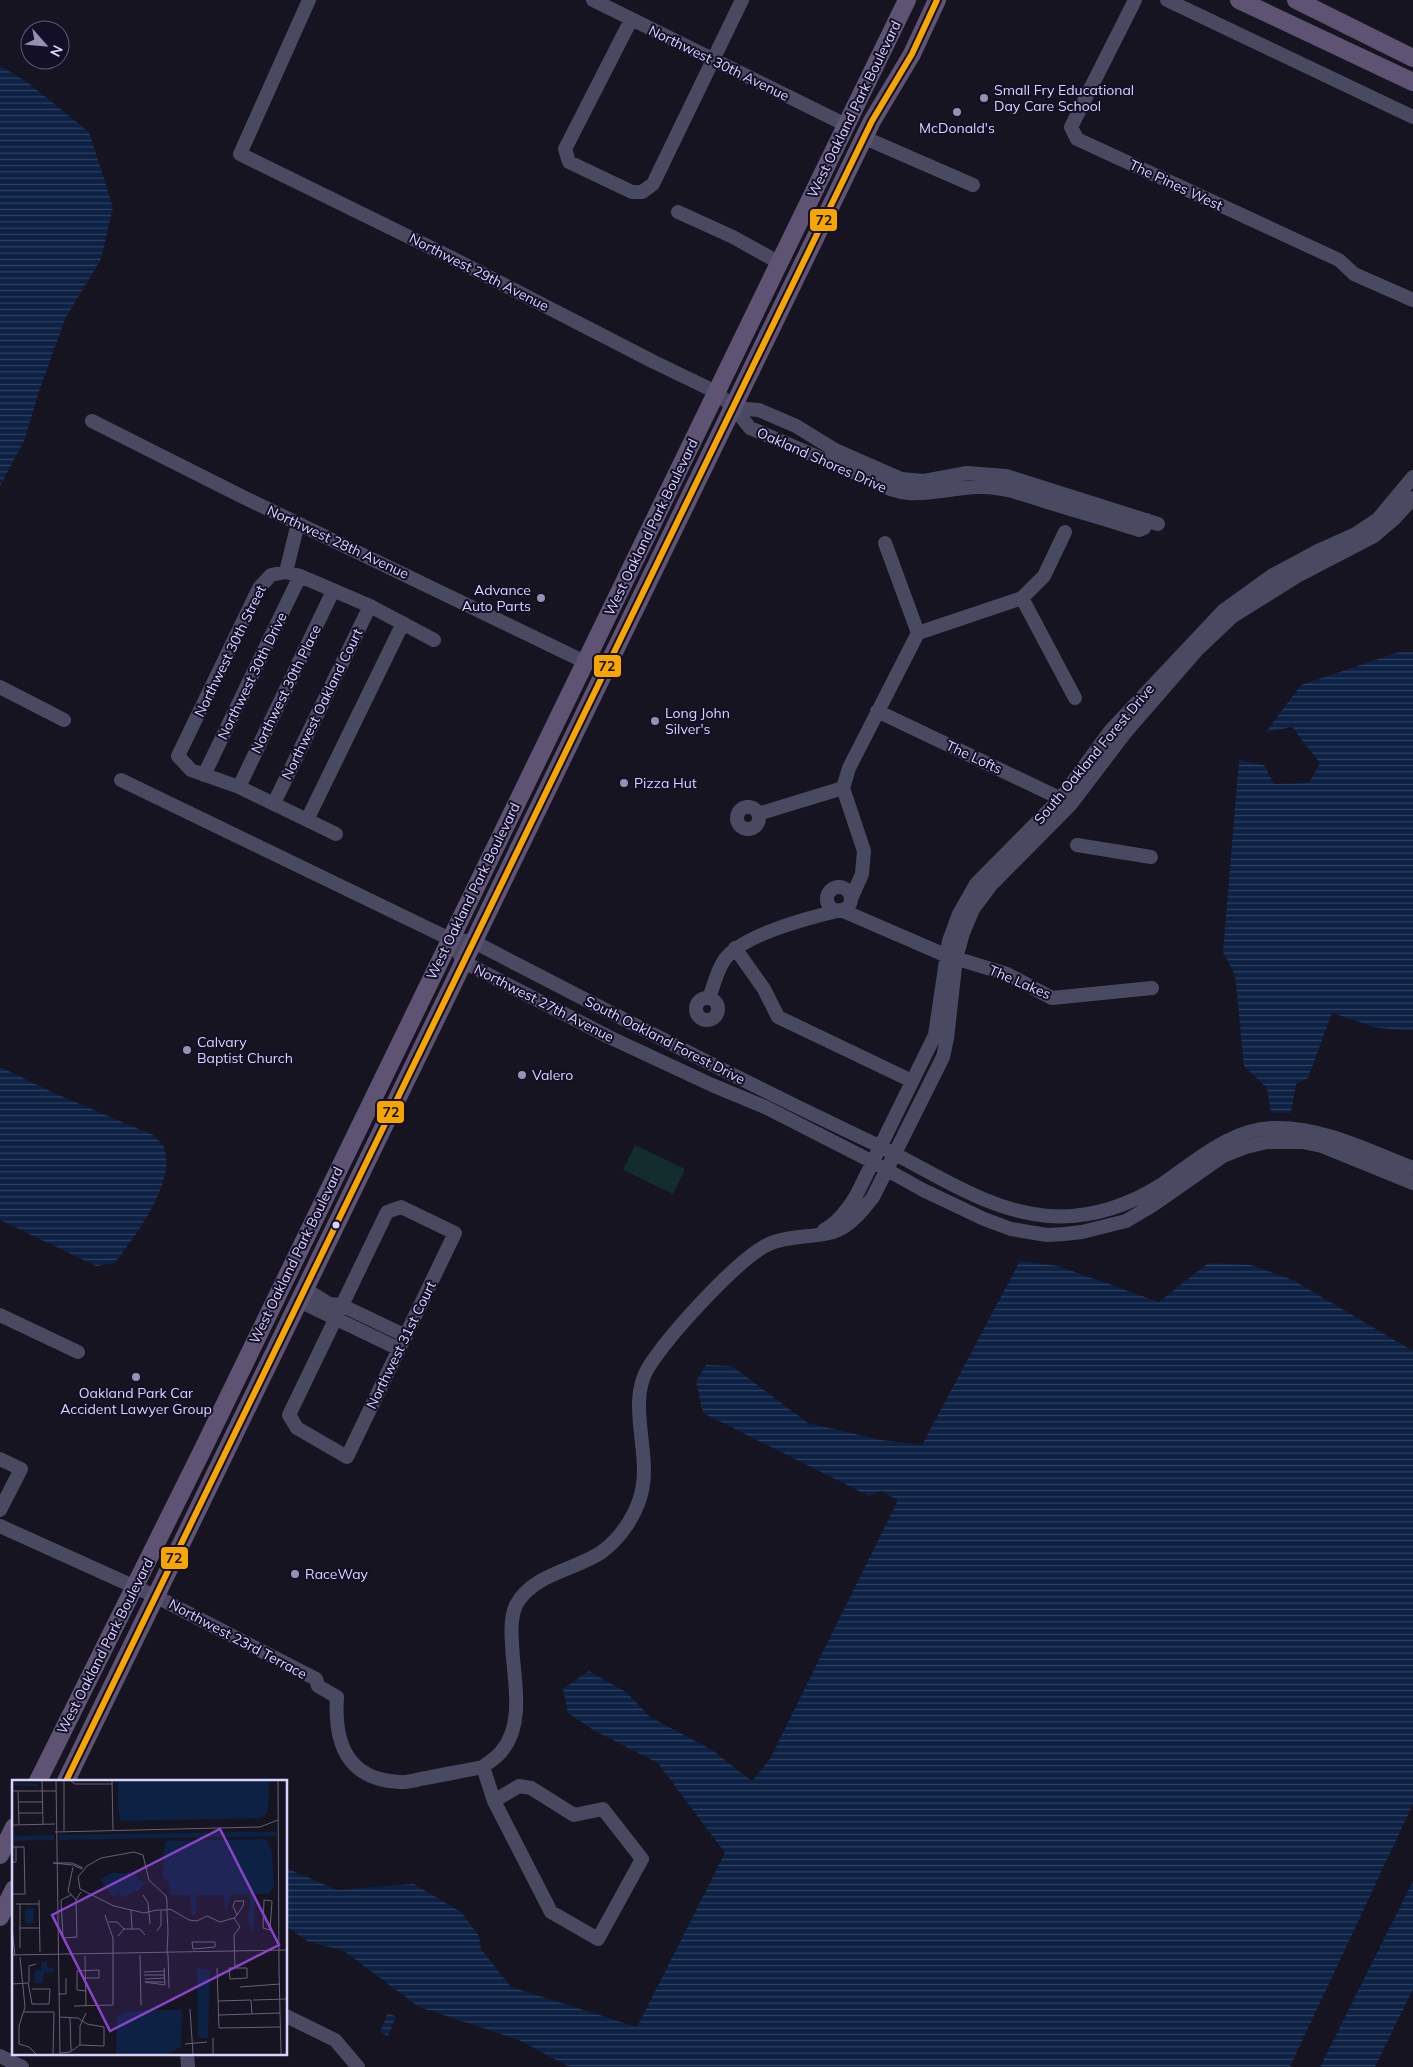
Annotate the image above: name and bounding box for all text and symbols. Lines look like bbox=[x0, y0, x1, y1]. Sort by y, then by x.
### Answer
street label: West Oakland Park Boulevard bbox=[803, 17, 905, 201]
north arrow bbox=[20, 20, 70, 70]
street label: Northwest 30th Avenue bbox=[646, 21, 792, 105]
text: N bbox=[46, 42, 67, 60]
place label: Small Fry Educational Day Care School bbox=[994, 81, 1134, 115]
marker: Small Fry Educational Day Care School bbox=[978, 92, 990, 104]
marker: McDonald's bbox=[951, 106, 963, 118]
place label: McDonald's bbox=[919, 119, 995, 137]
street label: The Pines West bbox=[1126, 156, 1226, 215]
line badge: 72 bbox=[809, 208, 838, 232]
text: 72 bbox=[816, 211, 832, 229]
street label: Northwest 29th Avenue bbox=[406, 229, 552, 315]
street label: Oakland Shores Drive bbox=[754, 423, 890, 497]
street label: West Oakland Park Boulevard bbox=[600, 435, 702, 619]
street label: Northwest 28th Avenue bbox=[264, 501, 412, 583]
place label: Advance Auto Parts bbox=[462, 581, 531, 615]
street label: Northwest 30th Street bbox=[190, 582, 270, 720]
marker: Advance Auto Parts bbox=[535, 592, 547, 604]
street label: Northwest 30th Drive bbox=[213, 609, 291, 743]
street label: Northwest 30th Place bbox=[247, 622, 325, 756]
street label: Northwest Oakland Court bbox=[278, 625, 367, 783]
line badge: 72 bbox=[593, 654, 622, 678]
text: 72 bbox=[599, 657, 615, 675]
street label: South Oakland Forest Drive bbox=[1030, 680, 1158, 828]
place label: Long John Silver's bbox=[665, 704, 730, 738]
marker: Long John Silver's bbox=[649, 715, 661, 727]
street label: The Lofts bbox=[943, 736, 1005, 778]
place label: Pizza Hut bbox=[634, 774, 697, 792]
marker: Pizza Hut bbox=[618, 777, 630, 789]
street label: West Oakland Park Boulevard bbox=[422, 799, 524, 983]
street label: Northwest 27th Avenue bbox=[471, 960, 617, 1046]
street label: The Lakes bbox=[986, 961, 1054, 1003]
street label: South Oakland Forest Drive bbox=[582, 992, 748, 1088]
place label: Calvary Baptist Church bbox=[197, 1033, 293, 1067]
marker: Calvary Baptist Church bbox=[181, 1044, 193, 1056]
place label: Valero bbox=[532, 1066, 573, 1084]
marker: Valero bbox=[516, 1069, 528, 1081]
line badge: 72 bbox=[376, 1100, 405, 1124]
text: 72 bbox=[383, 1103, 399, 1121]
street label: West Oakland Park Boulevard bbox=[245, 1163, 347, 1347]
unlabelled marker bbox=[331, 1220, 341, 1230]
street label: Northwest 31st Court bbox=[362, 1278, 440, 1412]
marker: Oakland Park Car Accident Lawyer Group bbox=[130, 1371, 142, 1383]
place label: Oakland Park Car Accident Lawyer Group bbox=[60, 1384, 212, 1418]
line badge: 72 bbox=[160, 1546, 189, 1570]
text: 72 bbox=[166, 1549, 182, 1567]
street label: West Oakland Park Boulevard bbox=[53, 1555, 157, 1737]
place label: RaceWay bbox=[305, 1565, 369, 1583]
marker: RaceWay bbox=[289, 1568, 301, 1580]
street label: Northwest 23rd Terrace bbox=[166, 1595, 310, 1683]
inset map bbox=[12, 1780, 288, 2054]

